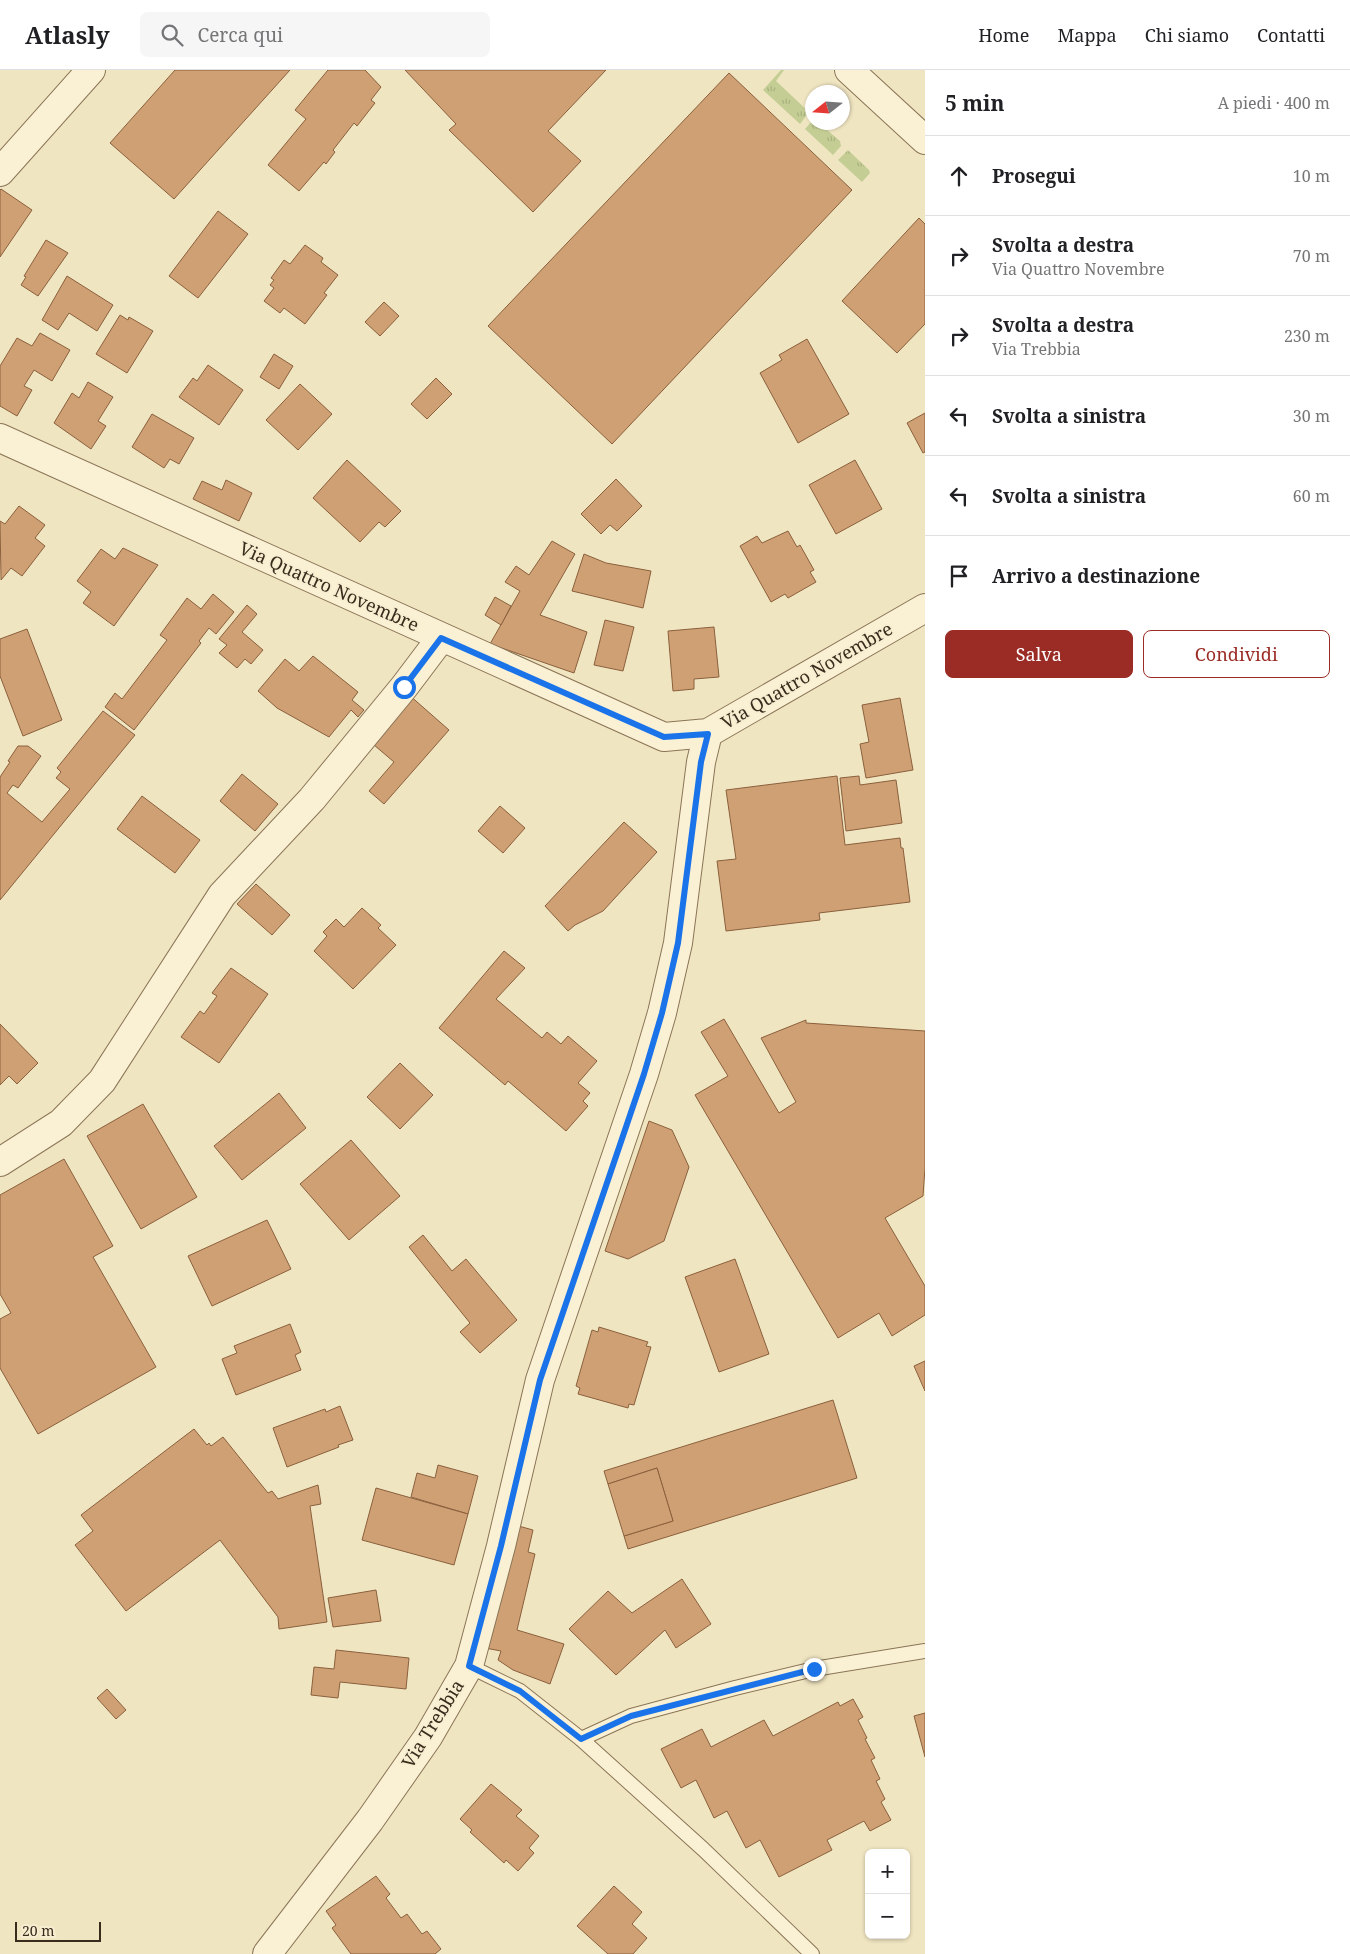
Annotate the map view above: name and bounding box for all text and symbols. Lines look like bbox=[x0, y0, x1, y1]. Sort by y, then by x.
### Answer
search box bbox=[140, 12, 490, 57]
text: Atlasly bbox=[25, 18, 110, 51]
icon: search bbox=[158, 21, 186, 49]
text: Cerca qui bbox=[198, 22, 283, 48]
text: Home bbox=[978, 23, 1029, 47]
text: Mappa bbox=[1057, 23, 1117, 47]
text: Chi siamo bbox=[1145, 23, 1229, 47]
text: Contatti bbox=[1257, 23, 1325, 47]
north arrow bbox=[805, 85, 850, 130]
text: 5 min bbox=[945, 89, 1004, 117]
text: A piedi · 400 m bbox=[1218, 92, 1330, 114]
icon: ahead bbox=[945, 162, 973, 190]
text: Prosegui bbox=[992, 163, 1076, 189]
text: 10 m bbox=[1293, 165, 1330, 187]
text: Svolta a destra bbox=[992, 232, 1134, 258]
icon: right bbox=[945, 242, 973, 270]
text: 70 m bbox=[1293, 245, 1330, 267]
text: Via Quattro Novembre bbox=[992, 258, 1165, 280]
text: Svolta a destra bbox=[992, 312, 1134, 338]
icon: right bbox=[945, 322, 973, 350]
text: 230 m bbox=[1284, 325, 1330, 347]
text: Via Trebbia bbox=[992, 338, 1081, 360]
icon: left bbox=[945, 402, 973, 430]
text: Svolta a sinistra bbox=[992, 403, 1146, 429]
text: 30 m bbox=[1293, 405, 1330, 427]
icon: left bbox=[945, 482, 973, 510]
text: Svolta a sinistra bbox=[992, 483, 1146, 509]
text: 60 m bbox=[1293, 485, 1330, 507]
street label: Via Quattro Novembre bbox=[236, 536, 423, 637]
icon: arrive bbox=[945, 562, 973, 590]
text: Arrivo a destinazione bbox=[992, 563, 1200, 589]
street label: Via Quattro Novembre bbox=[716, 616, 897, 734]
button: Salva bbox=[945, 630, 1133, 678]
button: Condividi bbox=[1143, 630, 1330, 678]
route start bbox=[393, 676, 416, 699]
route end bbox=[803, 1658, 826, 1681]
street label: Via Trebbia bbox=[396, 1675, 469, 1772]
map controls bbox=[865, 1849, 910, 1939]
button: + bbox=[865, 1849, 910, 1894]
button: − bbox=[865, 1894, 910, 1939]
scale bar bbox=[15, 1919, 101, 1942]
text: 20 m bbox=[22, 1921, 55, 1940]

